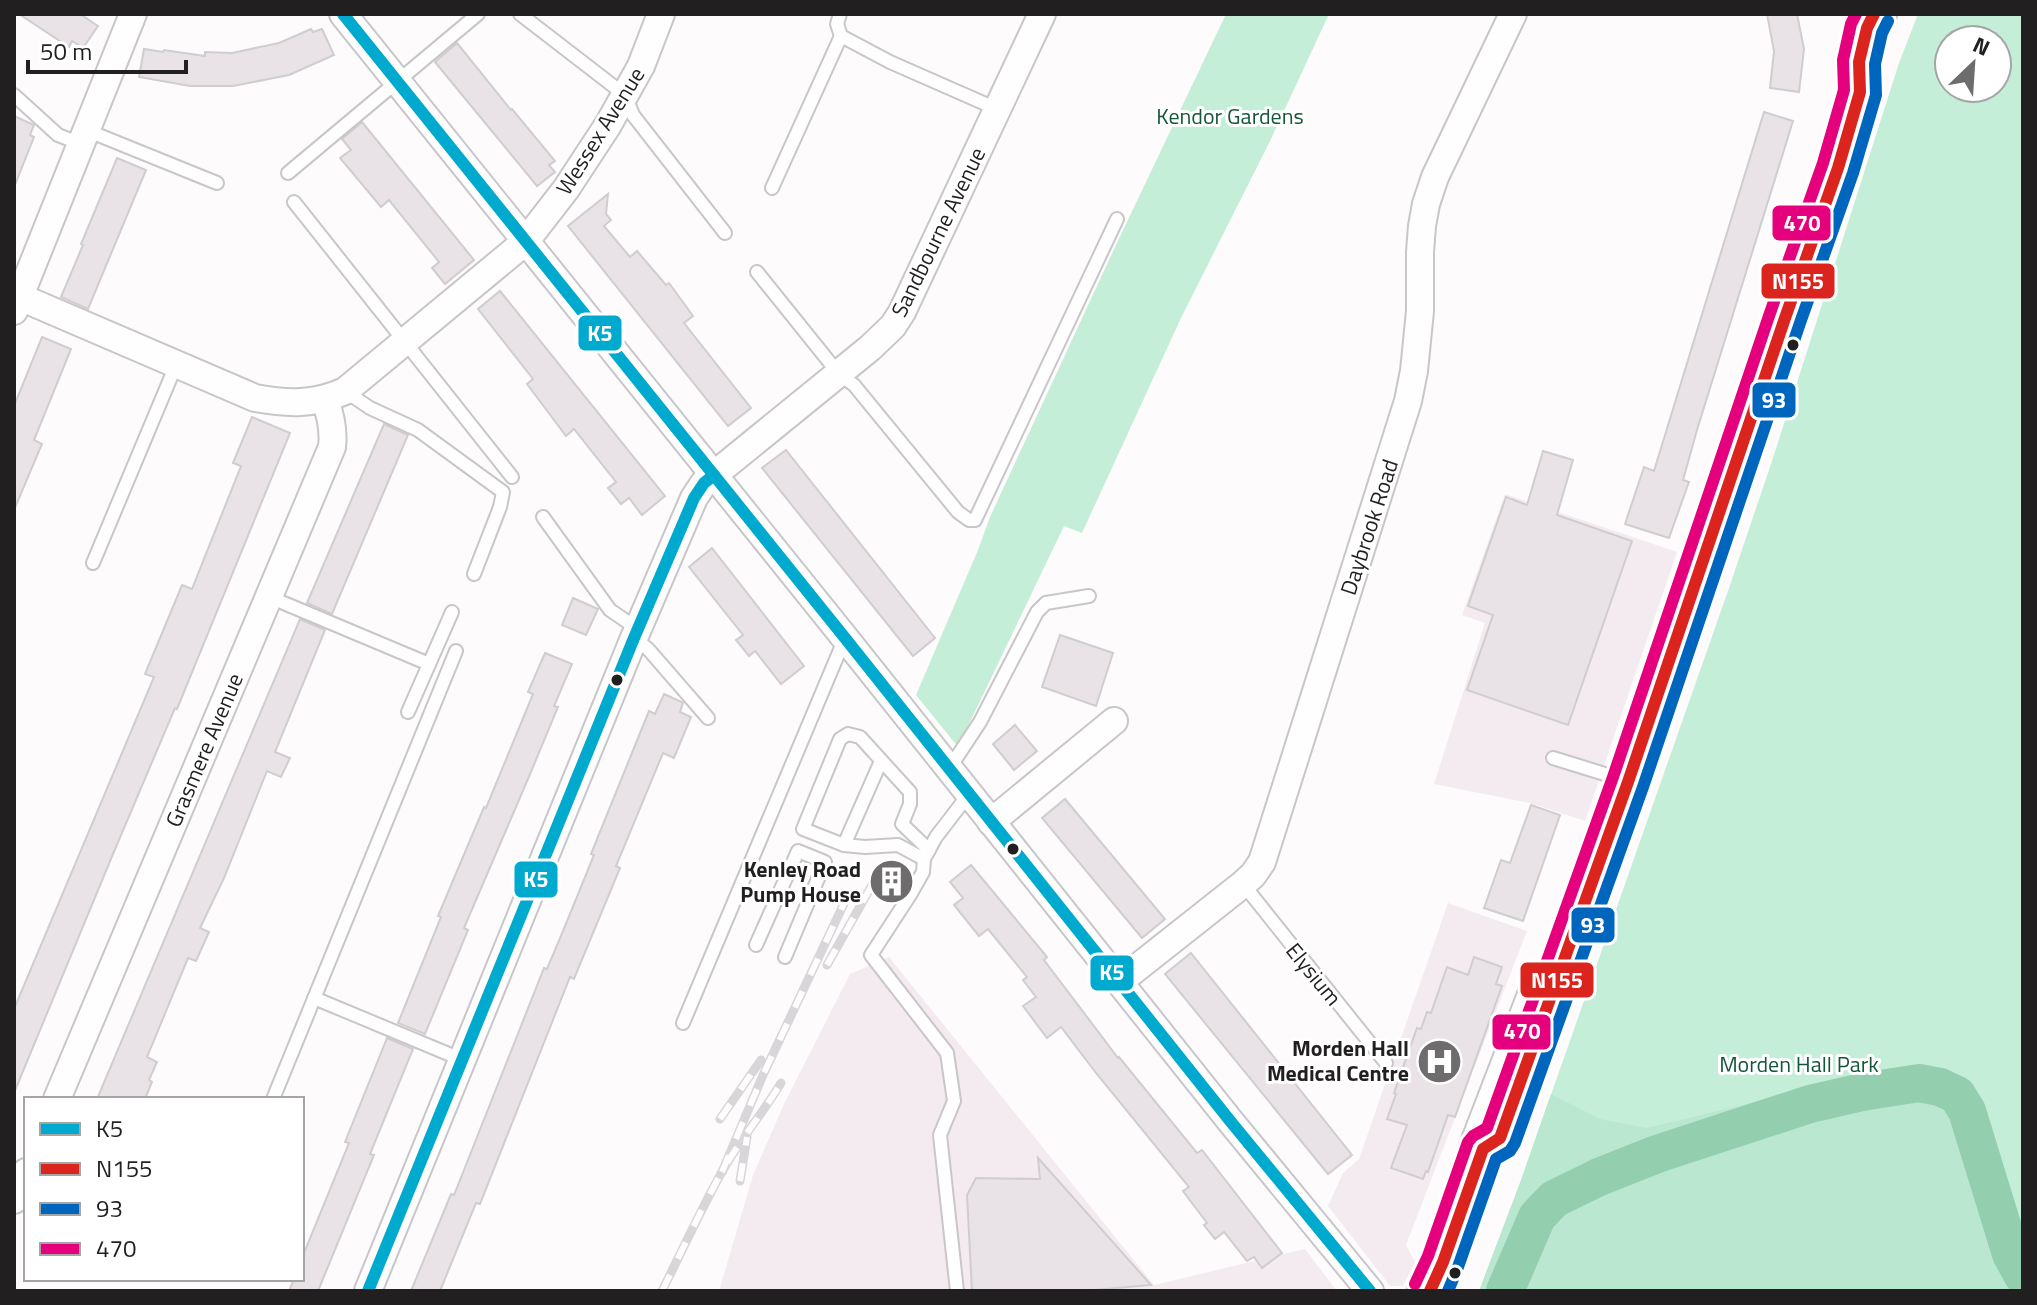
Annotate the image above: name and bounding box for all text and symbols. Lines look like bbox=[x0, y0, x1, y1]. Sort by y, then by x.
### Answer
scale bar bbox=[28, 24, 186, 74]
north arrow bbox=[1933, 24, 2013, 104]
text: N bbox=[1967, 27, 1996, 65]
text: 50 m bbox=[40, 33, 92, 69]
street label: Wessex Avenue bbox=[547, 60, 653, 202]
park label: Kendor Gardens bbox=[1156, 99, 1304, 133]
street label: Sandbourne Avenue bbox=[882, 141, 994, 323]
line badge: 470 bbox=[1771, 204, 1832, 242]
text: 470 bbox=[1784, 206, 1820, 240]
line badge: N155 bbox=[1760, 262, 1836, 300]
text: N155 bbox=[1772, 264, 1824, 298]
line badge: K5 bbox=[577, 314, 623, 352]
text: K5 bbox=[587, 316, 613, 350]
unlabelled marker bbox=[1785, 337, 1801, 353]
line badge: 93 bbox=[1751, 381, 1797, 419]
text: 93 bbox=[1762, 383, 1786, 417]
street label: Daybrook Road bbox=[1331, 455, 1407, 599]
street label: Grasmere Avenue bbox=[156, 668, 252, 832]
unlabelled marker bbox=[609, 672, 625, 688]
unlabelled marker bbox=[1005, 841, 1021, 857]
place label: Kenley Road Pump House bbox=[740, 852, 861, 911]
building icon: Kenley Road Pump House bbox=[868, 858, 916, 906]
line badge: K5 bbox=[513, 860, 559, 899]
text: K5 bbox=[523, 862, 549, 896]
line badge: 93 bbox=[1570, 906, 1616, 944]
text: 93 bbox=[1581, 908, 1605, 942]
street label: Elysium bbox=[1278, 935, 1350, 1013]
line badge: K5 bbox=[1089, 954, 1135, 992]
text: K5 bbox=[1099, 955, 1125, 989]
line badge: N155 bbox=[1519, 961, 1595, 999]
text: N155 bbox=[1531, 963, 1583, 997]
line badge: 470 bbox=[1491, 1013, 1552, 1051]
text: 470 bbox=[1504, 1014, 1540, 1048]
place label: Morden Hall Medical Centre bbox=[1267, 1031, 1409, 1090]
hospital icon: Morden Hall Medical Centre bbox=[1416, 1037, 1464, 1085]
park label: Morden Hall Park bbox=[1719, 1047, 1879, 1081]
legend bbox=[24, 1097, 304, 1281]
text: K5 bbox=[96, 1110, 123, 1146]
text: N155 bbox=[96, 1150, 153, 1186]
text: 93 bbox=[96, 1190, 123, 1226]
text: 470 bbox=[96, 1230, 136, 1266]
unlabelled marker bbox=[1447, 1265, 1463, 1281]

